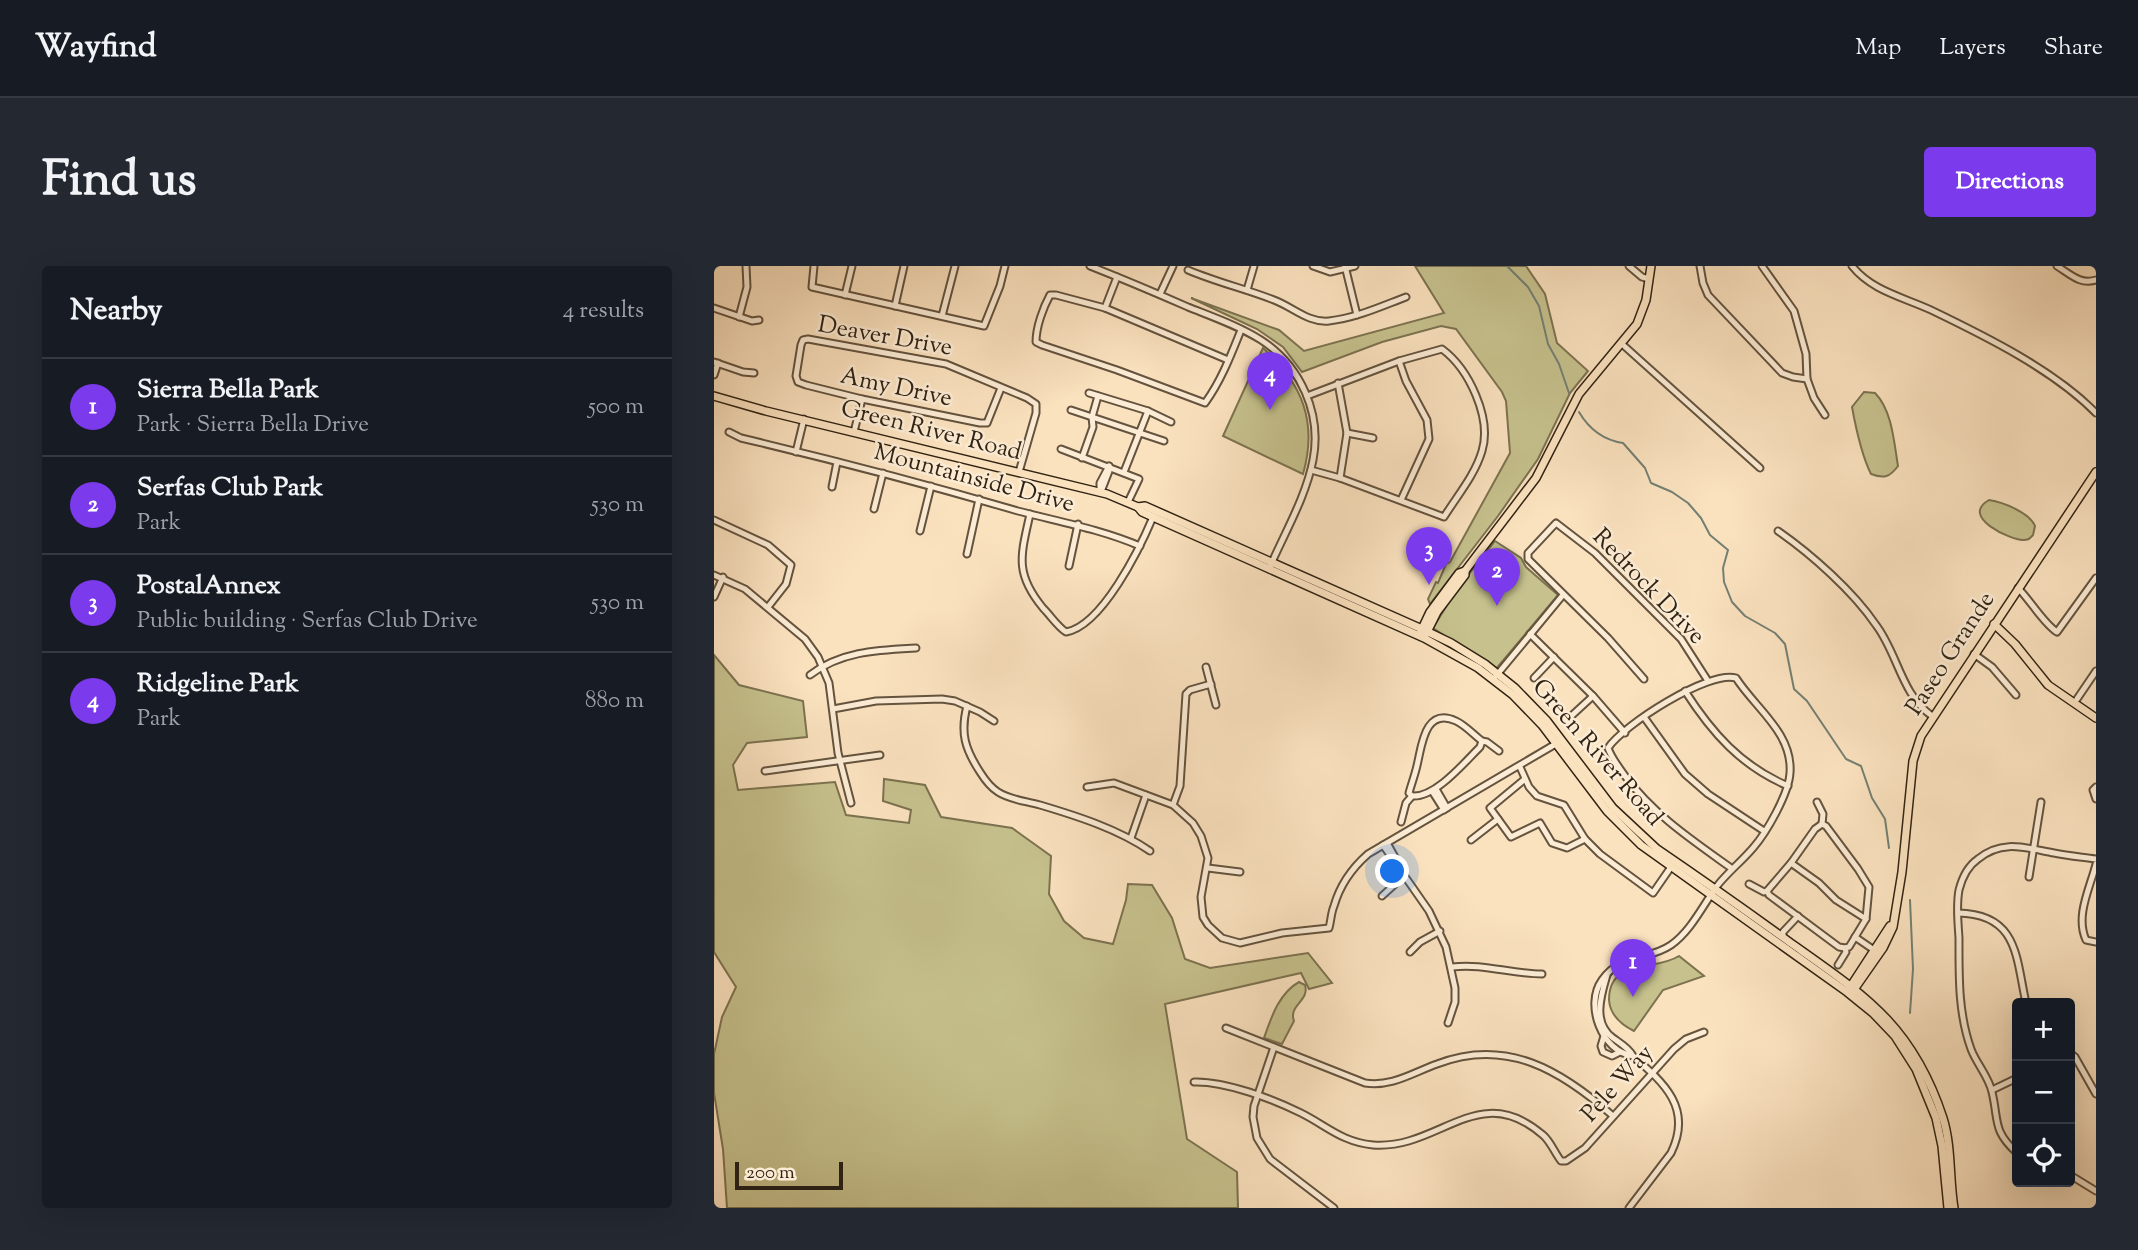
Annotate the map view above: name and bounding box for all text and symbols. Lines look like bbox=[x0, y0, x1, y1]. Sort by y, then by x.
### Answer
text: Wayfind bbox=[35, 24, 157, 72]
text: Map bbox=[1855, 31, 1901, 65]
text: Layers bbox=[1939, 31, 2006, 65]
text: Share bbox=[2044, 31, 2103, 65]
text: Find us bbox=[42, 147, 196, 217]
button: Directions bbox=[1924, 147, 2096, 217]
text: Nearby bbox=[70, 290, 162, 333]
text: 4 results bbox=[563, 295, 644, 328]
street label: Deaver Drive bbox=[815, 308, 955, 366]
pin: 4 bbox=[1247, 352, 1293, 410]
street label: Amy Drive bbox=[837, 360, 955, 416]
text: Sierra Bella Park bbox=[137, 372, 319, 409]
text: 1 bbox=[89, 391, 97, 424]
text: 500 m bbox=[588, 391, 644, 424]
street label: Green River Road bbox=[837, 392, 1025, 470]
text: Park · Sierra Bella Drive bbox=[137, 409, 369, 442]
street label: Mountainside Drive bbox=[870, 436, 1078, 522]
text: Serfas Club Park bbox=[137, 470, 323, 507]
text: 2 bbox=[88, 489, 98, 522]
text: 530 m bbox=[591, 489, 644, 522]
text: Park bbox=[137, 507, 181, 540]
street label: Redrock Drive bbox=[1584, 521, 1712, 653]
pin: 3 bbox=[1406, 527, 1452, 585]
pin: 2 bbox=[1474, 548, 1520, 606]
text: PostalAnnex bbox=[137, 568, 281, 605]
street label: Paseo Grande bbox=[1898, 586, 2004, 722]
text: 3 bbox=[88, 587, 98, 620]
text: 530 m bbox=[591, 587, 644, 620]
text: Public building · Serfas Club Drive bbox=[137, 605, 478, 638]
text: Ridgeline Park bbox=[137, 666, 299, 703]
street label: Green River Road bbox=[1523, 672, 1671, 834]
text: 4 bbox=[87, 685, 99, 718]
text: 880 m bbox=[585, 685, 644, 718]
text: Park bbox=[137, 703, 181, 736]
your location bbox=[1375, 854, 1409, 888]
pin: 1 bbox=[1610, 939, 1656, 997]
map controls bbox=[2012, 998, 2075, 1187]
button: + bbox=[2012, 998, 2075, 1061]
street label: Pele Way bbox=[1574, 1038, 1662, 1130]
button: − bbox=[2012, 1061, 2075, 1124]
button: locate bbox=[2012, 1124, 2075, 1187]
scale bar bbox=[735, 1159, 844, 1191]
text: 200 m bbox=[746, 1160, 795, 1187]

